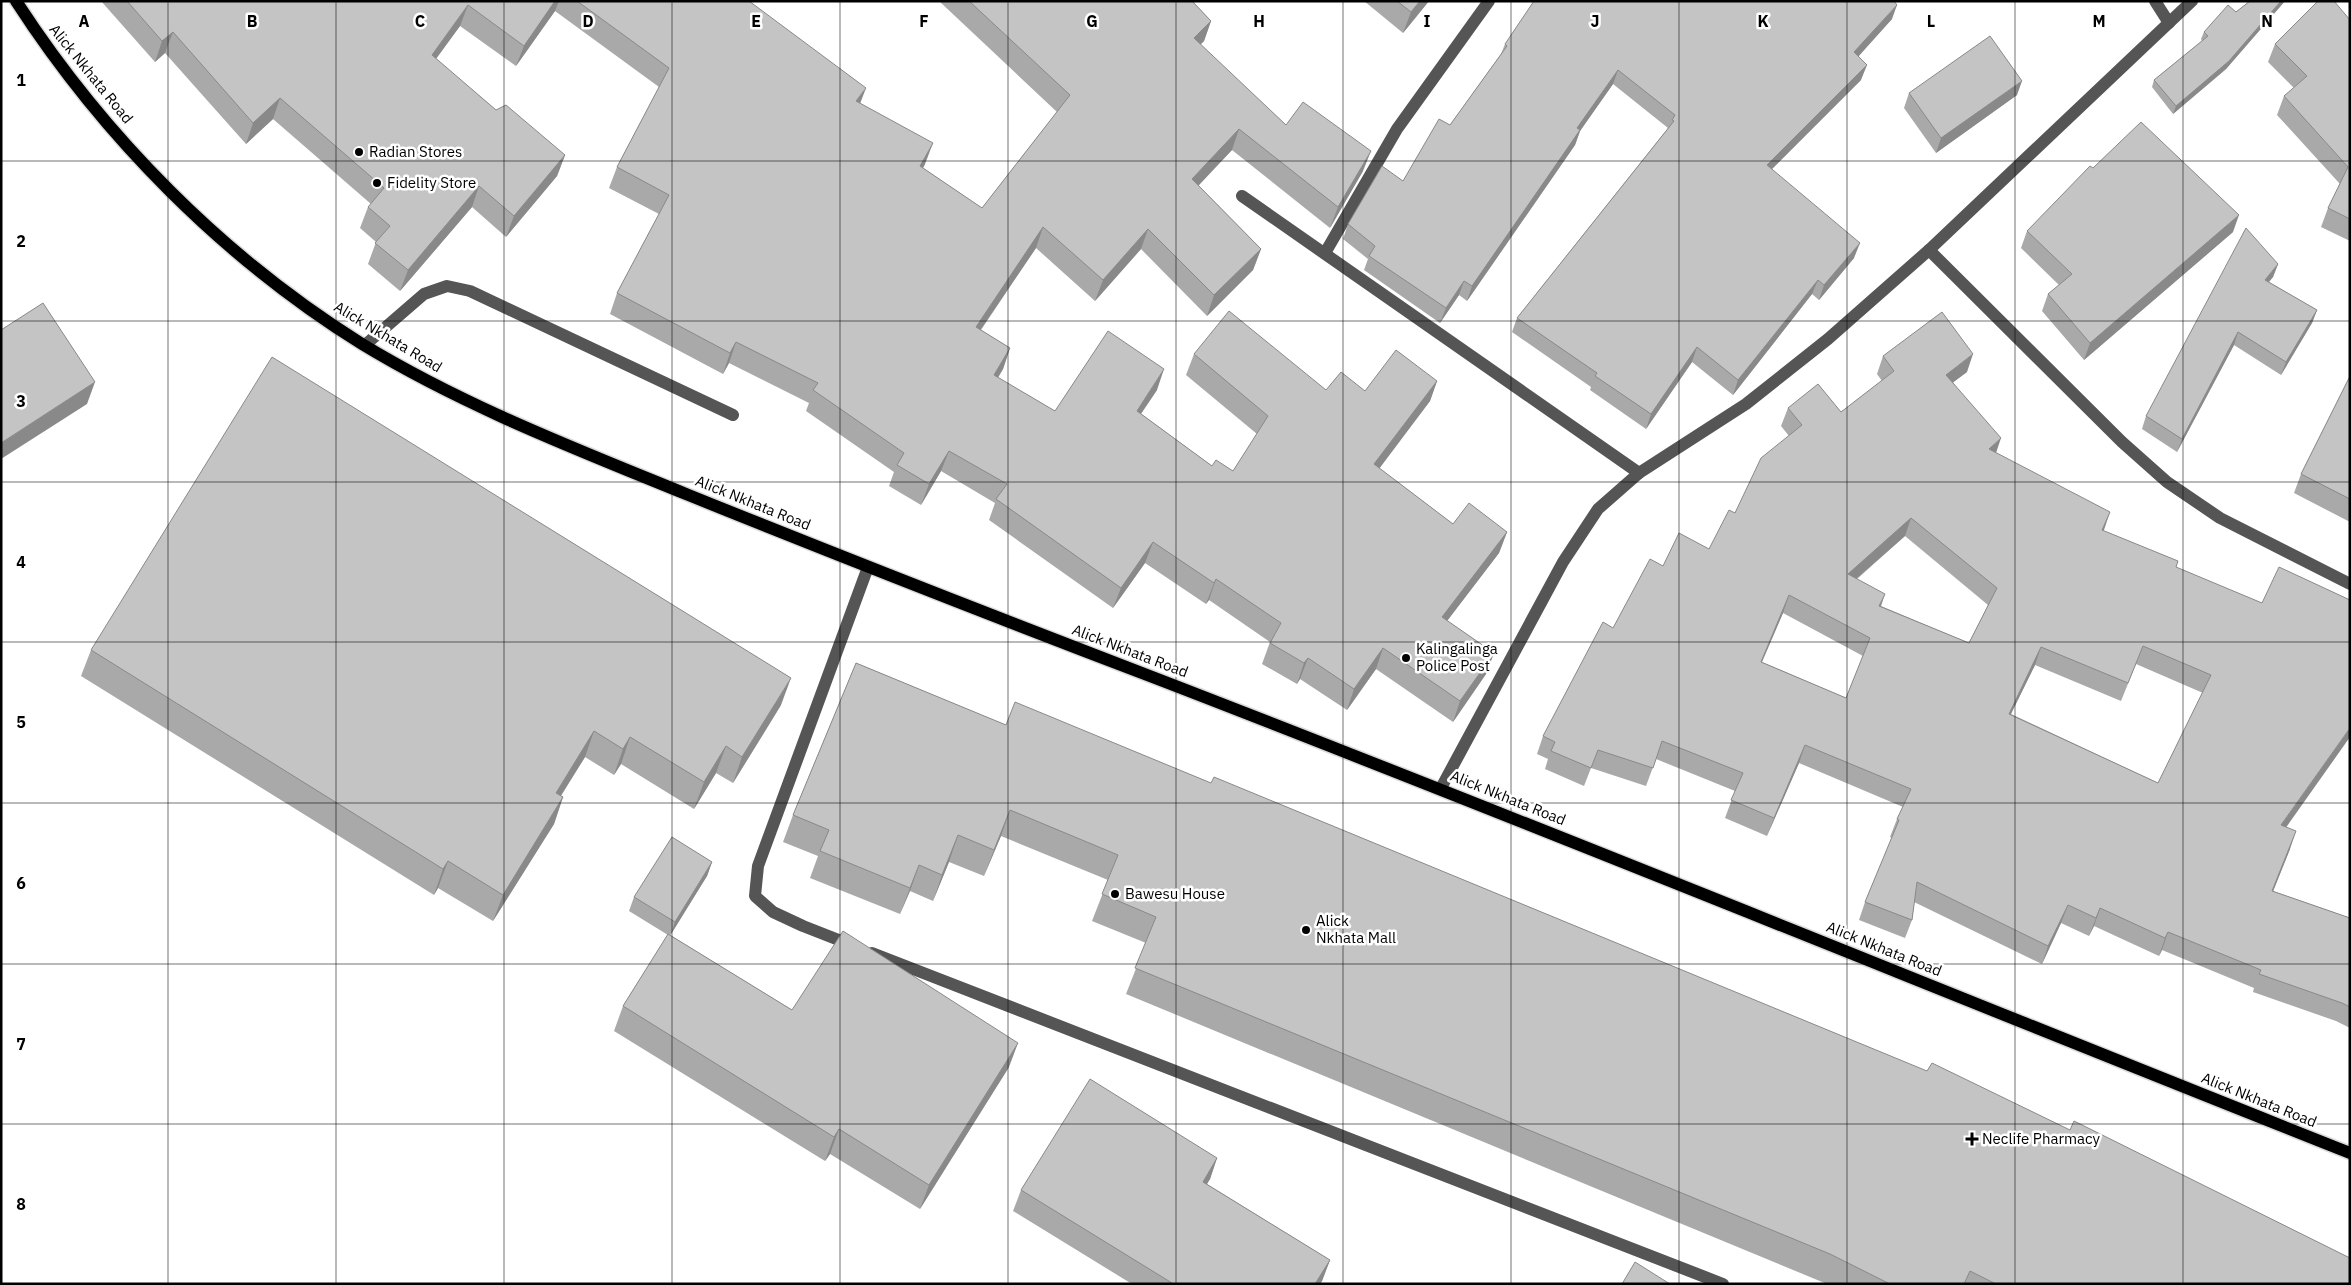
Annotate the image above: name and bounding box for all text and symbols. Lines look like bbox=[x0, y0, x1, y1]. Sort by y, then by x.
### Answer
text: B bbox=[247, 11, 258, 31]
text: C bbox=[415, 11, 425, 31]
text: D bbox=[582, 11, 594, 31]
text: E bbox=[751, 11, 761, 31]
text: F bbox=[919, 11, 929, 31]
text: G bbox=[1086, 11, 1098, 31]
text: H bbox=[1253, 11, 1265, 31]
text: I bbox=[1424, 11, 1431, 31]
text: J bbox=[1591, 11, 1599, 31]
text: K bbox=[1757, 11, 1769, 31]
text: L bbox=[1927, 11, 1935, 31]
text: M bbox=[2092, 11, 2106, 31]
text: N bbox=[2261, 11, 2273, 31]
street label: Alick Nkhata Road bbox=[45, 21, 137, 127]
text: 1 bbox=[16, 70, 26, 90]
place label: Radian Stores bbox=[369, 142, 462, 161]
marker: Radian Stores bbox=[353, 146, 365, 158]
place label: Fidelity Store bbox=[387, 173, 476, 192]
marker: Fidelity Store bbox=[371, 177, 383, 189]
text: 2 bbox=[16, 231, 26, 251]
street label: Alick Nkhata Road bbox=[331, 297, 446, 376]
text: 3 bbox=[16, 391, 26, 411]
street label: Alick Nkhata Road bbox=[693, 471, 814, 534]
text: 4 bbox=[16, 552, 26, 572]
street label: Alick Nkhata Road bbox=[1069, 620, 1191, 681]
place label: Kalingalinga Police Post bbox=[1416, 639, 1498, 675]
marker: Kalingalinga Police Post bbox=[1400, 652, 1412, 664]
text: 5 bbox=[16, 712, 26, 732]
street label: Alick Nkhata Road bbox=[1448, 766, 1569, 829]
text: 6 bbox=[16, 873, 26, 893]
place label: Bawesu House bbox=[1125, 884, 1225, 903]
marker: Bawesu House bbox=[1109, 888, 1121, 900]
place label: Alick Nkhata Mall bbox=[1316, 911, 1396, 947]
street label: Alick Nkhata Road bbox=[1824, 917, 1945, 980]
marker: Alick Nkhata Mall bbox=[1300, 924, 1312, 936]
text: 7 bbox=[16, 1034, 26, 1054]
street label: Alick Nkhata Road bbox=[2199, 1068, 2320, 1131]
place label: Neclife Pharmacy bbox=[1982, 1129, 2101, 1148]
marker: Neclife Pharmacy bbox=[1966, 1133, 1978, 1145]
text: 8 bbox=[16, 1194, 26, 1214]

